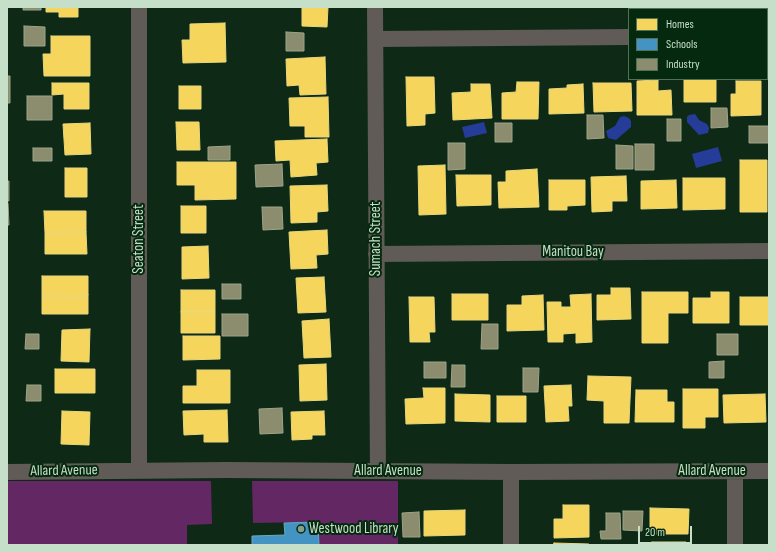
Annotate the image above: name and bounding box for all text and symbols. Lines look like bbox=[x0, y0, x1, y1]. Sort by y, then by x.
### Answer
legend bbox=[628, 8, 768, 80]
text: Homes bbox=[666, 17, 694, 32]
text: Schools bbox=[666, 37, 698, 52]
text: Industry bbox=[666, 57, 700, 72]
street label: Sumach Street bbox=[367, 202, 385, 276]
street label: Seaton Street bbox=[130, 204, 148, 274]
street label: Manitou Bay bbox=[542, 243, 604, 261]
street label: Allard Avenue bbox=[30, 461, 98, 481]
street label: Allard Avenue bbox=[354, 462, 422, 480]
street label: Allard Avenue bbox=[678, 462, 746, 480]
scale bar bbox=[640, 518, 694, 544]
place label: Westwood Library bbox=[309, 520, 399, 538]
marker: Westwood Library bbox=[296, 524, 306, 534]
text: 20 m bbox=[645, 525, 665, 540]

